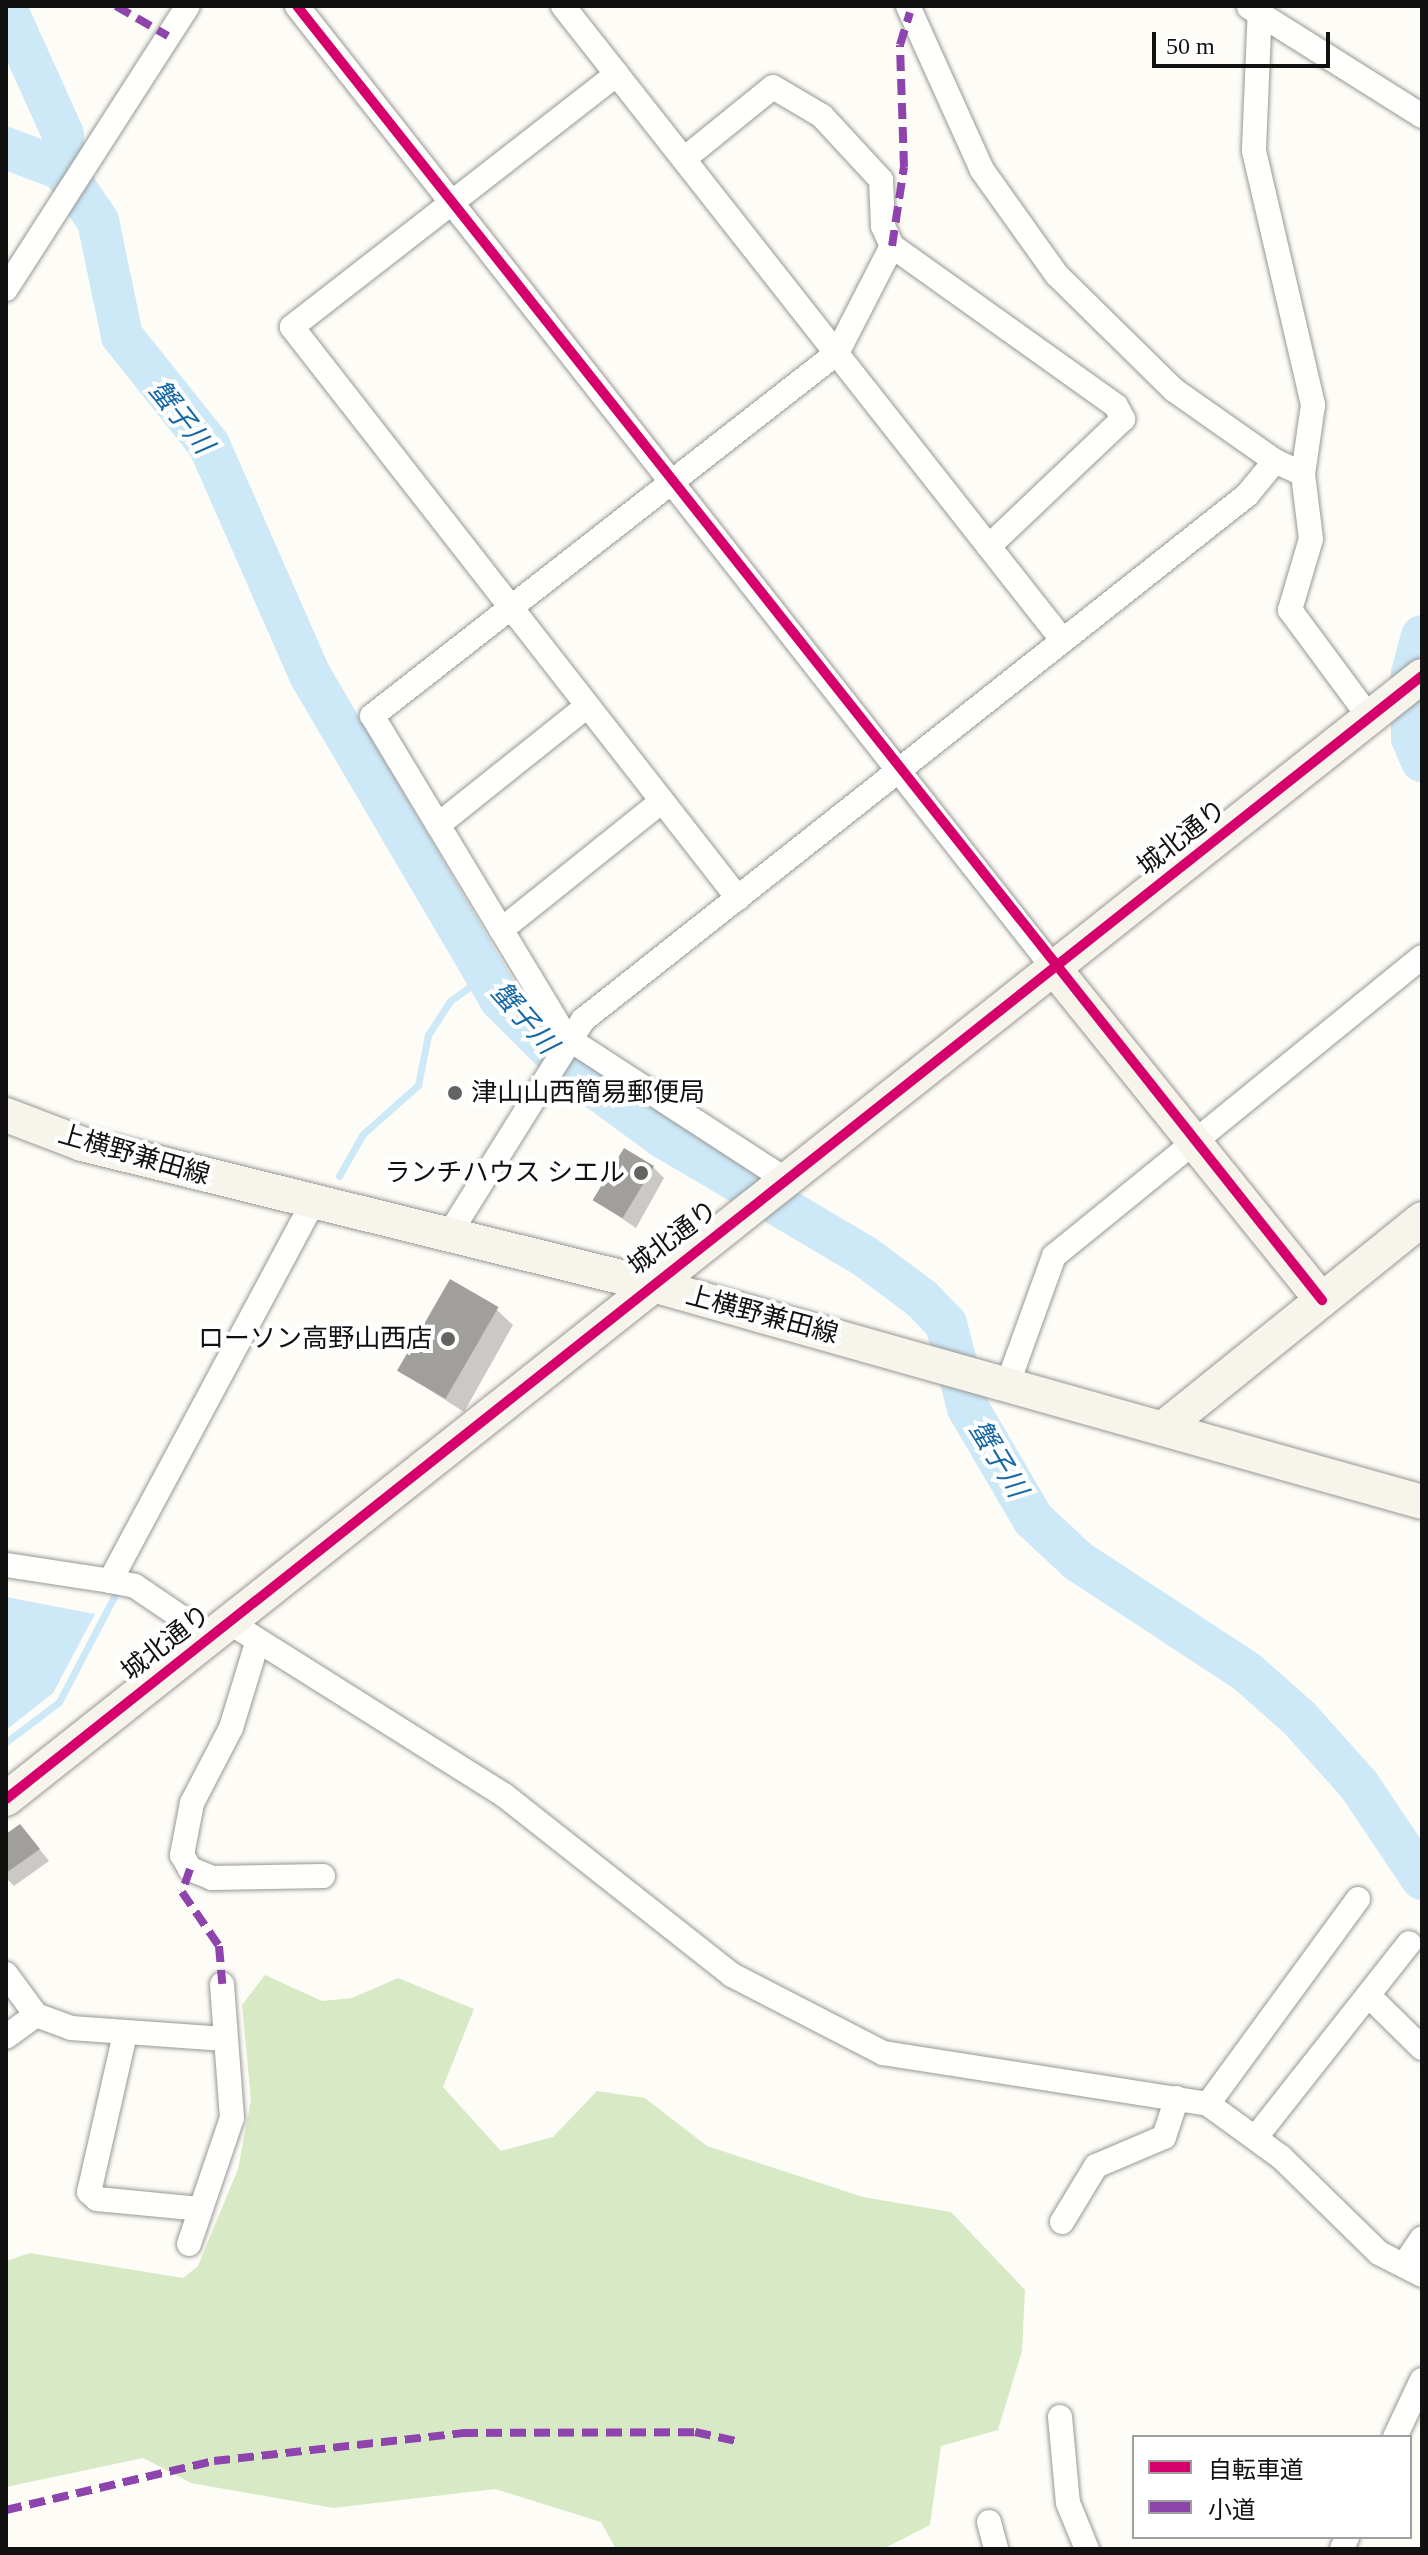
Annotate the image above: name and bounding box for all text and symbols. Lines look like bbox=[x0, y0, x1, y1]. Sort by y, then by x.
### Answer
scale bar bbox=[1156, 16, 1334, 66]
text: 50 m bbox=[1166, 33, 1215, 59]
water label: 蟹子川 bbox=[142, 374, 220, 460]
street label: 城北通り bbox=[1131, 794, 1233, 882]
water label: 蟹子川 bbox=[484, 975, 564, 1061]
place label: 津山山西簡易郵便局 bbox=[471, 1077, 705, 1109]
marker: 津山山西簡易郵便局 bbox=[446, 1084, 464, 1102]
street label: 上横野兼田線 bbox=[55, 1119, 213, 1191]
place label: ランチハウス シエル bbox=[385, 1157, 625, 1189]
marker: ランチハウス シエル bbox=[632, 1164, 650, 1182]
street label: 城北通り bbox=[622, 1194, 724, 1282]
street label: 上横野兼田線 bbox=[683, 1280, 841, 1350]
place label: ローソン高野山西店 bbox=[198, 1323, 432, 1355]
marker: ローソン高野山西店 bbox=[439, 1330, 457, 1348]
water label: 蟹子川 bbox=[962, 1414, 1034, 1504]
street label: 城北通り bbox=[115, 1599, 217, 1687]
legend bbox=[1132, 2435, 1412, 2539]
text: 自転車道 bbox=[1208, 2457, 1304, 2483]
text: 小道 bbox=[1208, 2497, 1256, 2523]

